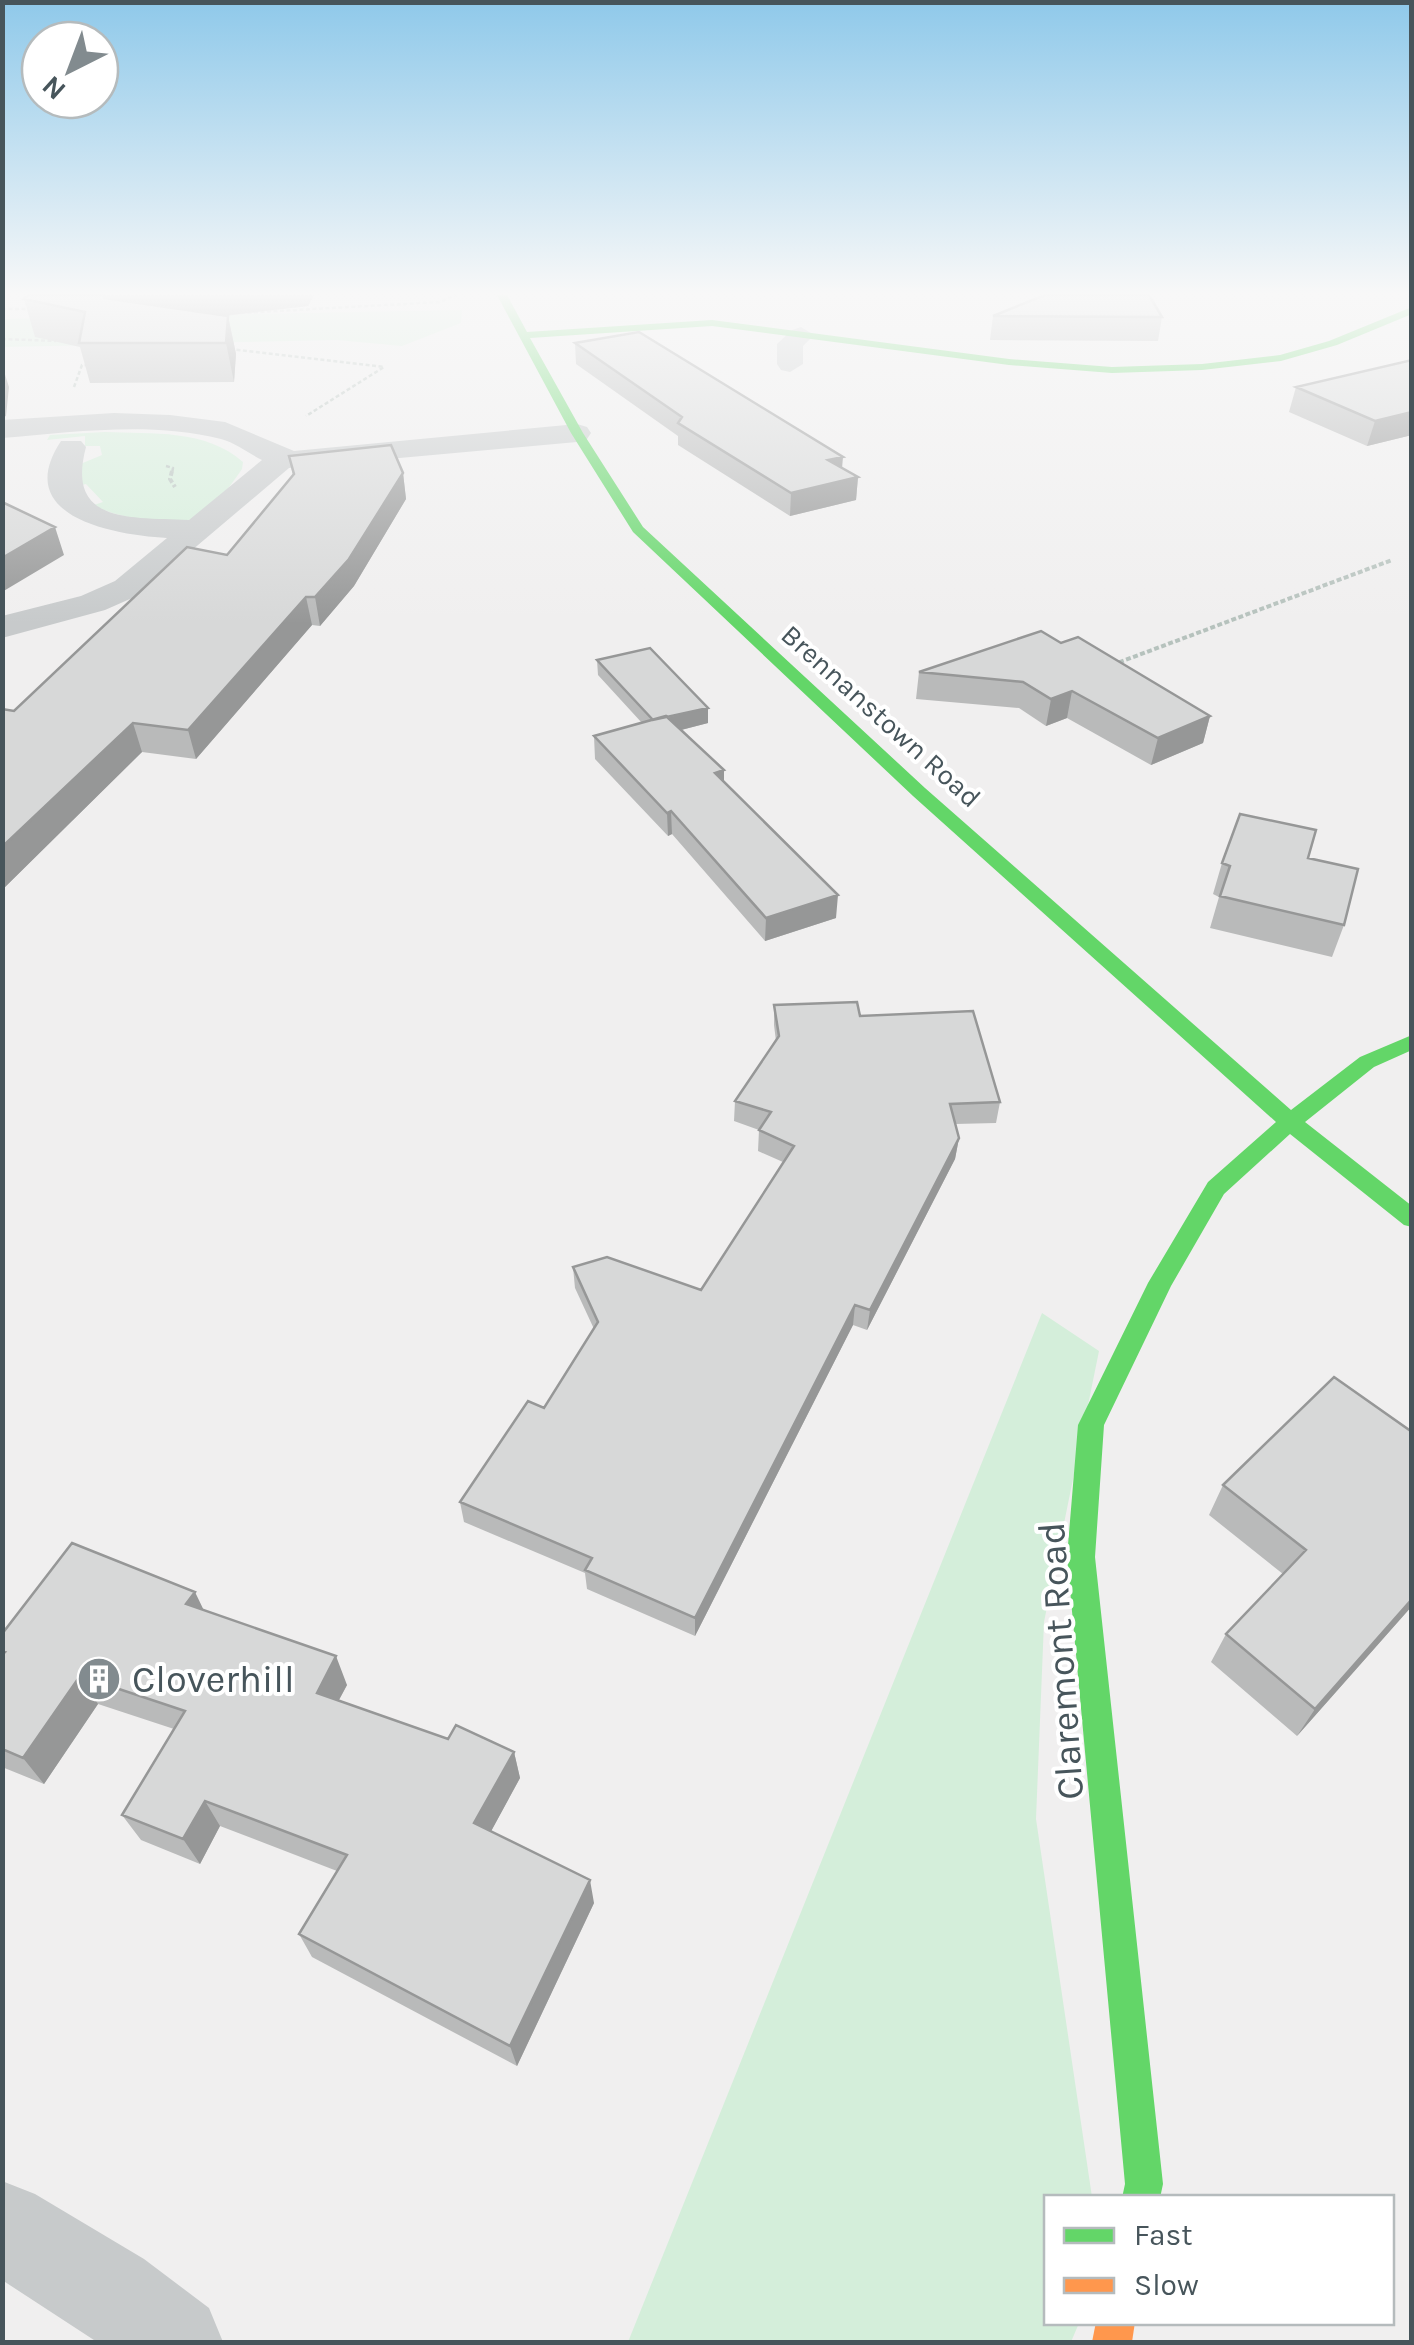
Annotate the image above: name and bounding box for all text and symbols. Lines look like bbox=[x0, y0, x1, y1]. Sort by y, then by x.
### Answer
north arrow bbox=[20, 20, 120, 120]
text: N bbox=[35, 69, 72, 107]
street label: Brennanstown Road bbox=[775, 618, 987, 814]
street label: Claremont Road bbox=[1029, 1521, 1093, 1801]
building icon: Cloverhill bbox=[76, 1656, 122, 1702]
place label: Cloverhill bbox=[132, 1657, 295, 1702]
legend bbox=[1044, 2195, 1394, 2325]
text: Fast bbox=[1134, 2217, 1193, 2253]
text: Slow bbox=[1134, 2267, 1199, 2303]

